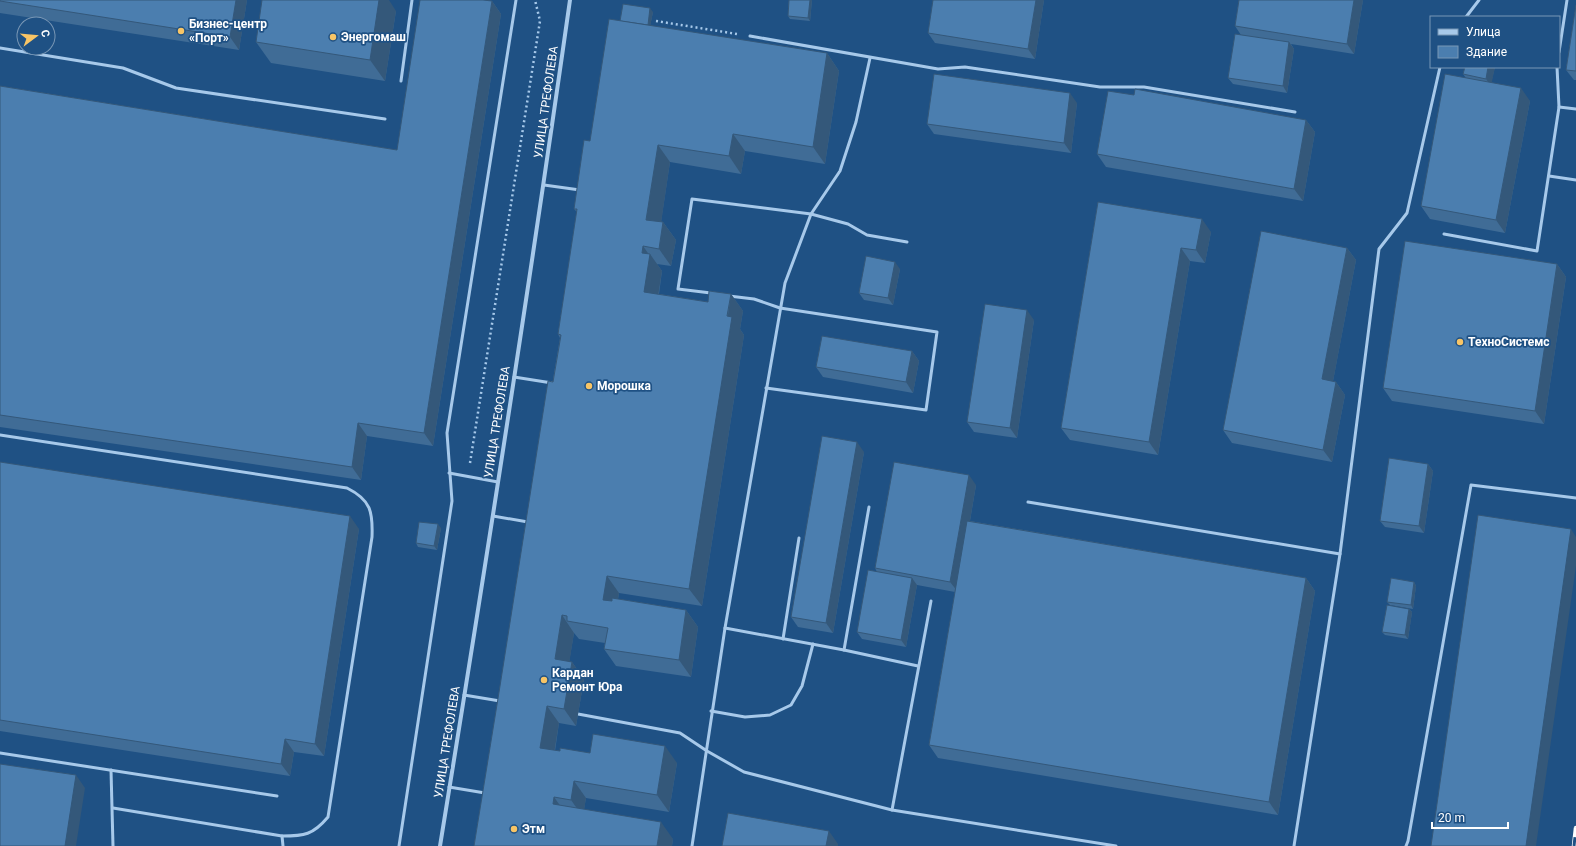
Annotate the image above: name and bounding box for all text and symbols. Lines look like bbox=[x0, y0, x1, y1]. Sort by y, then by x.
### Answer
north arrow bbox=[16, 16, 56, 56]
legend bbox=[1430, 16, 1560, 68]
place label: Бизнес-центр «Порт» bbox=[189, 17, 267, 45]
text: Улица bbox=[1466, 25, 1501, 39]
marker: Бизнес-центр «Порт» bbox=[176, 26, 186, 36]
text: С bbox=[38, 28, 52, 39]
place label: Энергомаш bbox=[341, 30, 406, 44]
marker: Энергомаш bbox=[328, 32, 338, 42]
street label: УЛИЦА ТРЕФОЛЕВА bbox=[531, 45, 561, 159]
text: Здание bbox=[1466, 45, 1507, 59]
place label: ТехноСистемс bbox=[1468, 335, 1550, 349]
marker: ТехноСистемс bbox=[1455, 337, 1465, 347]
street label: УЛИЦА ТРЕФОЛЕВА bbox=[481, 365, 513, 479]
place label: Морошка bbox=[597, 379, 651, 393]
marker: Морошка bbox=[584, 381, 594, 391]
place label: Кардан Ремонт Юра bbox=[552, 666, 623, 694]
marker: Кардан Ремонт Юра bbox=[539, 675, 549, 685]
street label: УЛИЦА ТРЕФОЛЕВА bbox=[431, 685, 463, 799]
scale bar bbox=[1432, 804, 1508, 830]
text: 20 m bbox=[1438, 811, 1465, 825]
place label: Этм bbox=[522, 822, 545, 836]
marker: Этм bbox=[509, 824, 519, 834]

